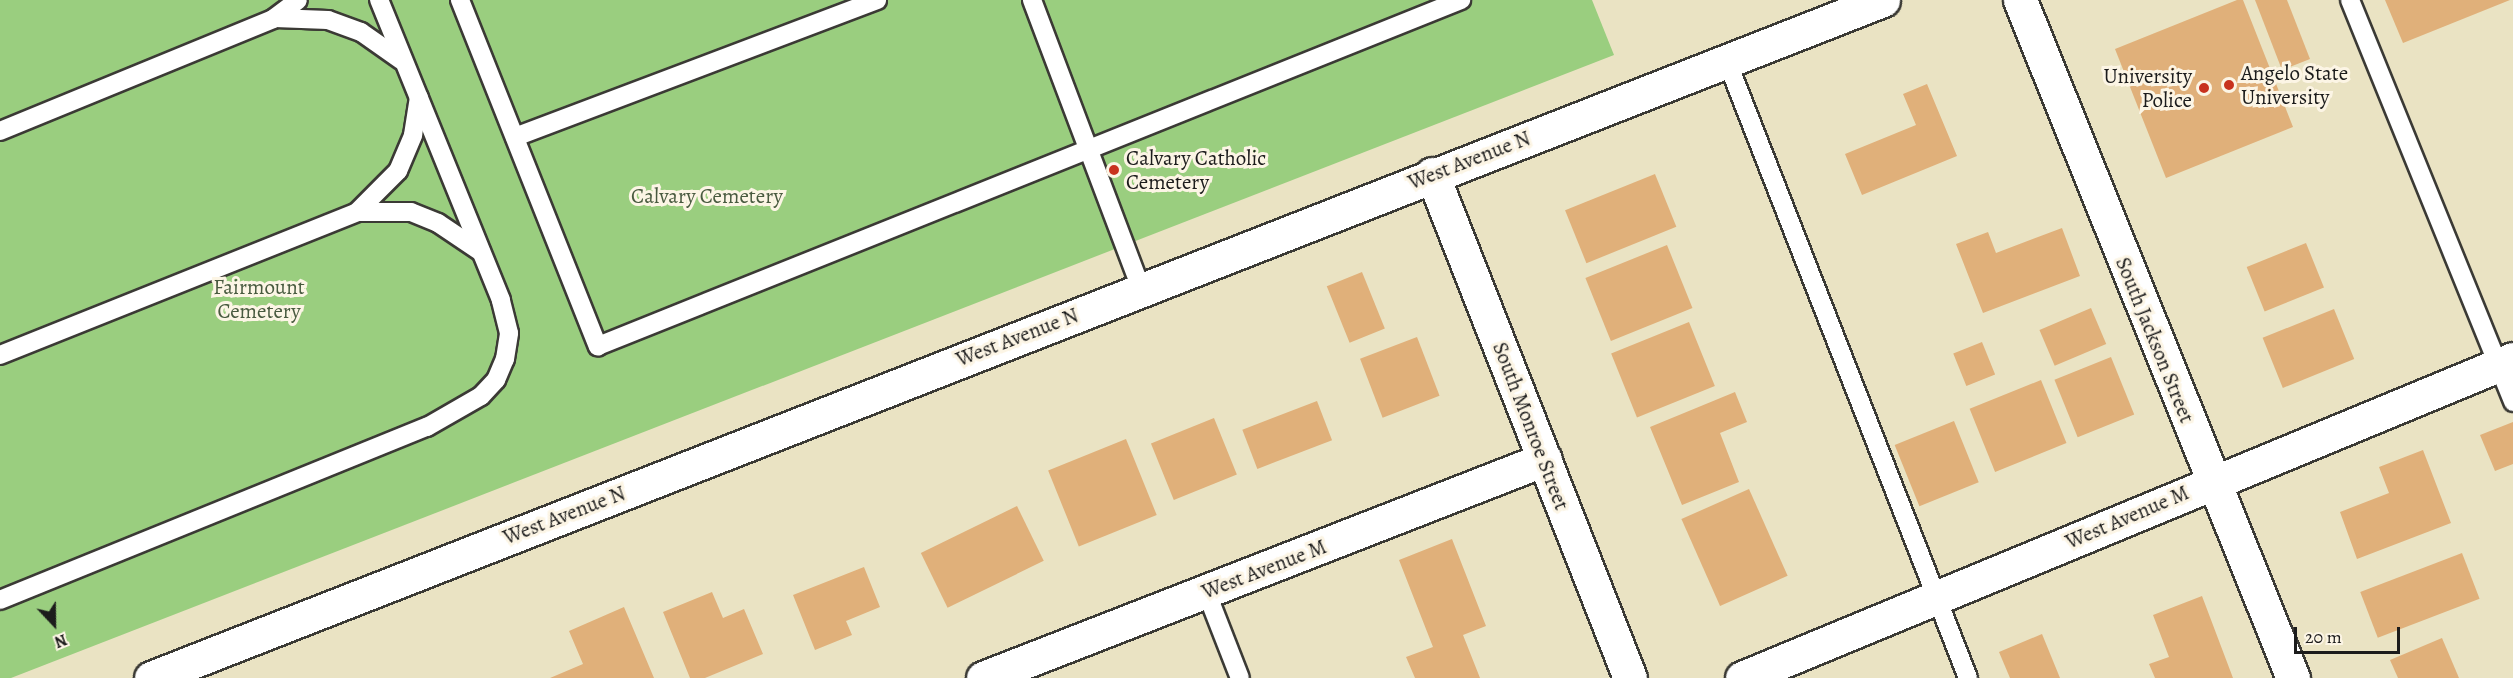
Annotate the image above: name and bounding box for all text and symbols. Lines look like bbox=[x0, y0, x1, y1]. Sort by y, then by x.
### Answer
place label: Angelo State University bbox=[2241, 60, 2348, 110]
place label: University Police bbox=[2104, 63, 2192, 113]
marker: Angelo State University bbox=[2222, 78, 2236, 92]
marker: University Police bbox=[2197, 81, 2211, 95]
street label: West Avenue N bbox=[1404, 125, 1534, 195]
place label: Calvary Catholic Cemetery bbox=[1126, 145, 1266, 195]
marker: Calvary Catholic Cemetery bbox=[1107, 163, 1121, 177]
park label: Calvary Cemetery bbox=[631, 183, 783, 209]
street label: South Jackson Street bbox=[2110, 254, 2200, 426]
park label: Fairmount Cemetery bbox=[213, 274, 305, 324]
street label: West Avenue N bbox=[952, 302, 1082, 372]
street label: South Monroe Street bbox=[1487, 339, 1575, 513]
street label: West Avenue N bbox=[499, 480, 629, 550]
street label: West Avenue M bbox=[2062, 480, 2192, 554]
street label: West Avenue M bbox=[1198, 534, 1330, 604]
north arrow bbox=[24, 594, 84, 654]
scale bar bbox=[2297, 615, 2404, 653]
text: 20 m bbox=[2305, 625, 2342, 649]
text: N bbox=[51, 628, 70, 653]

